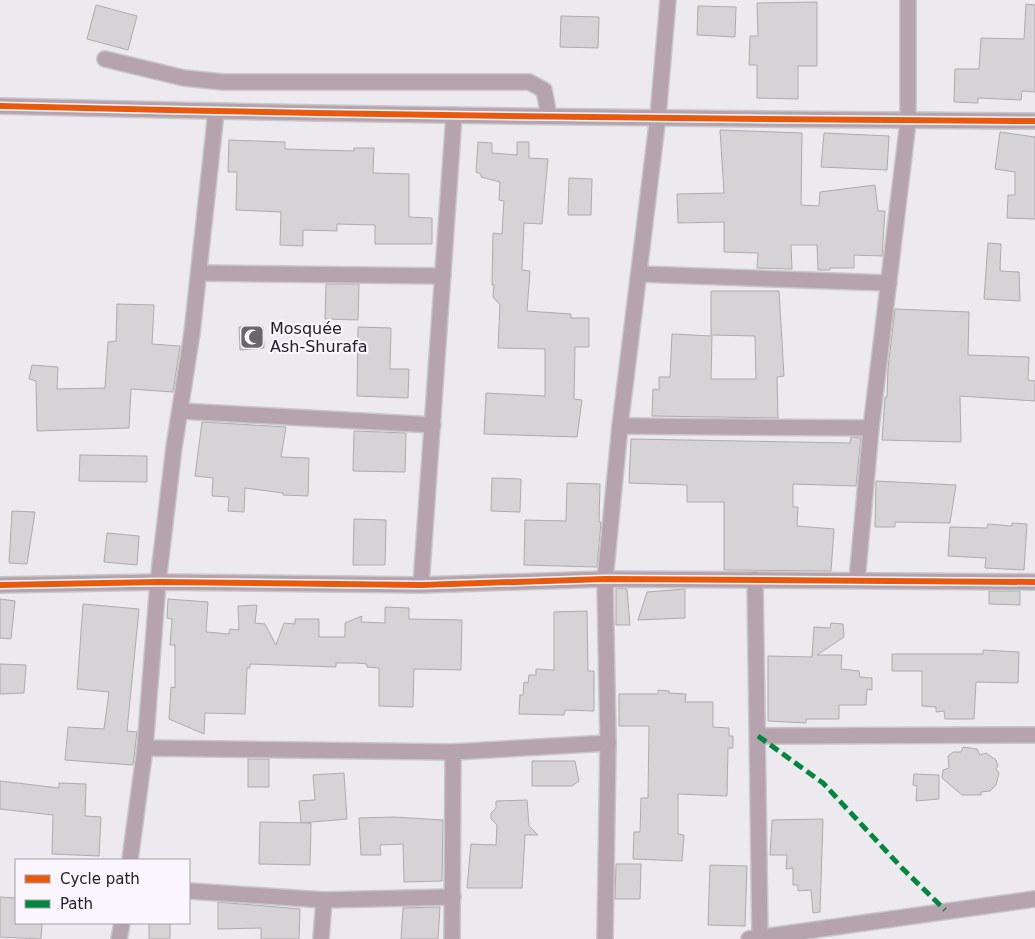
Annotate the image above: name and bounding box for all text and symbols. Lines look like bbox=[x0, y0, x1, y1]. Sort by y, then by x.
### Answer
place label: Mosquée Ash-Shurafa bbox=[270, 319, 367, 356]
mosque icon: Mosquée Ash-Shurafa bbox=[239, 324, 265, 350]
legend bbox=[15, 859, 190, 924]
text: Cycle path bbox=[60, 870, 140, 888]
text: Path bbox=[60, 895, 93, 913]

